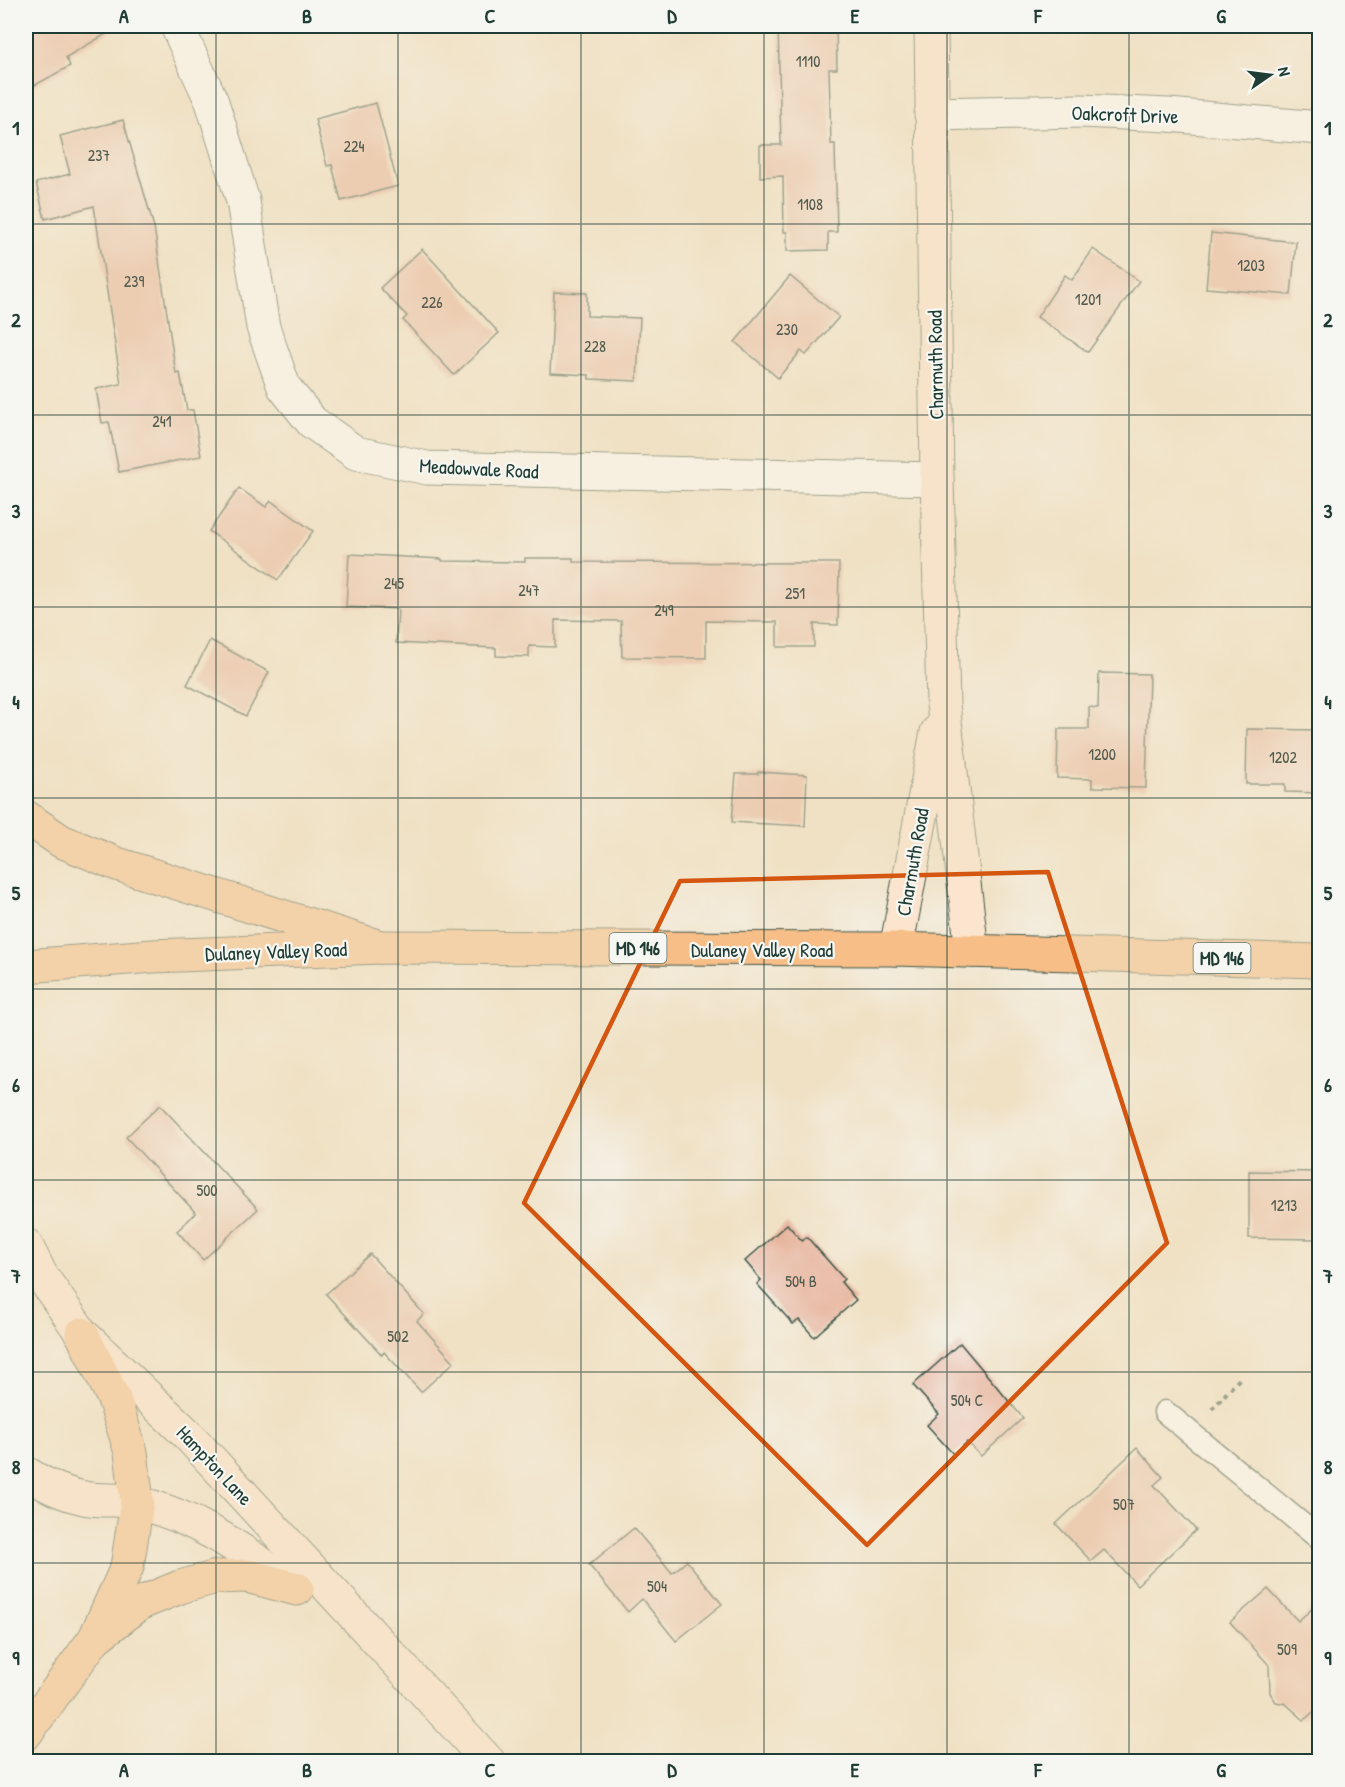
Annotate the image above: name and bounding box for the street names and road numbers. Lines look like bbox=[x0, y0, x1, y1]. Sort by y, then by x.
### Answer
street label: Oakcroft Drive bbox=[1071, 99, 1179, 129]
street label: Charmuth Road bbox=[921, 310, 949, 420]
street label: Meadowvale Road bbox=[419, 451, 539, 485]
street label: Charmuth Road bbox=[889, 806, 935, 918]
road number: MD 146 bbox=[610, 933, 666, 963]
street label: Dulaney Valley Road bbox=[204, 935, 348, 967]
street label: Dulaney Valley Road bbox=[691, 936, 833, 963]
road number: MD 146 bbox=[1194, 943, 1250, 973]
street label: Hampton Lane bbox=[171, 1419, 259, 1511]

